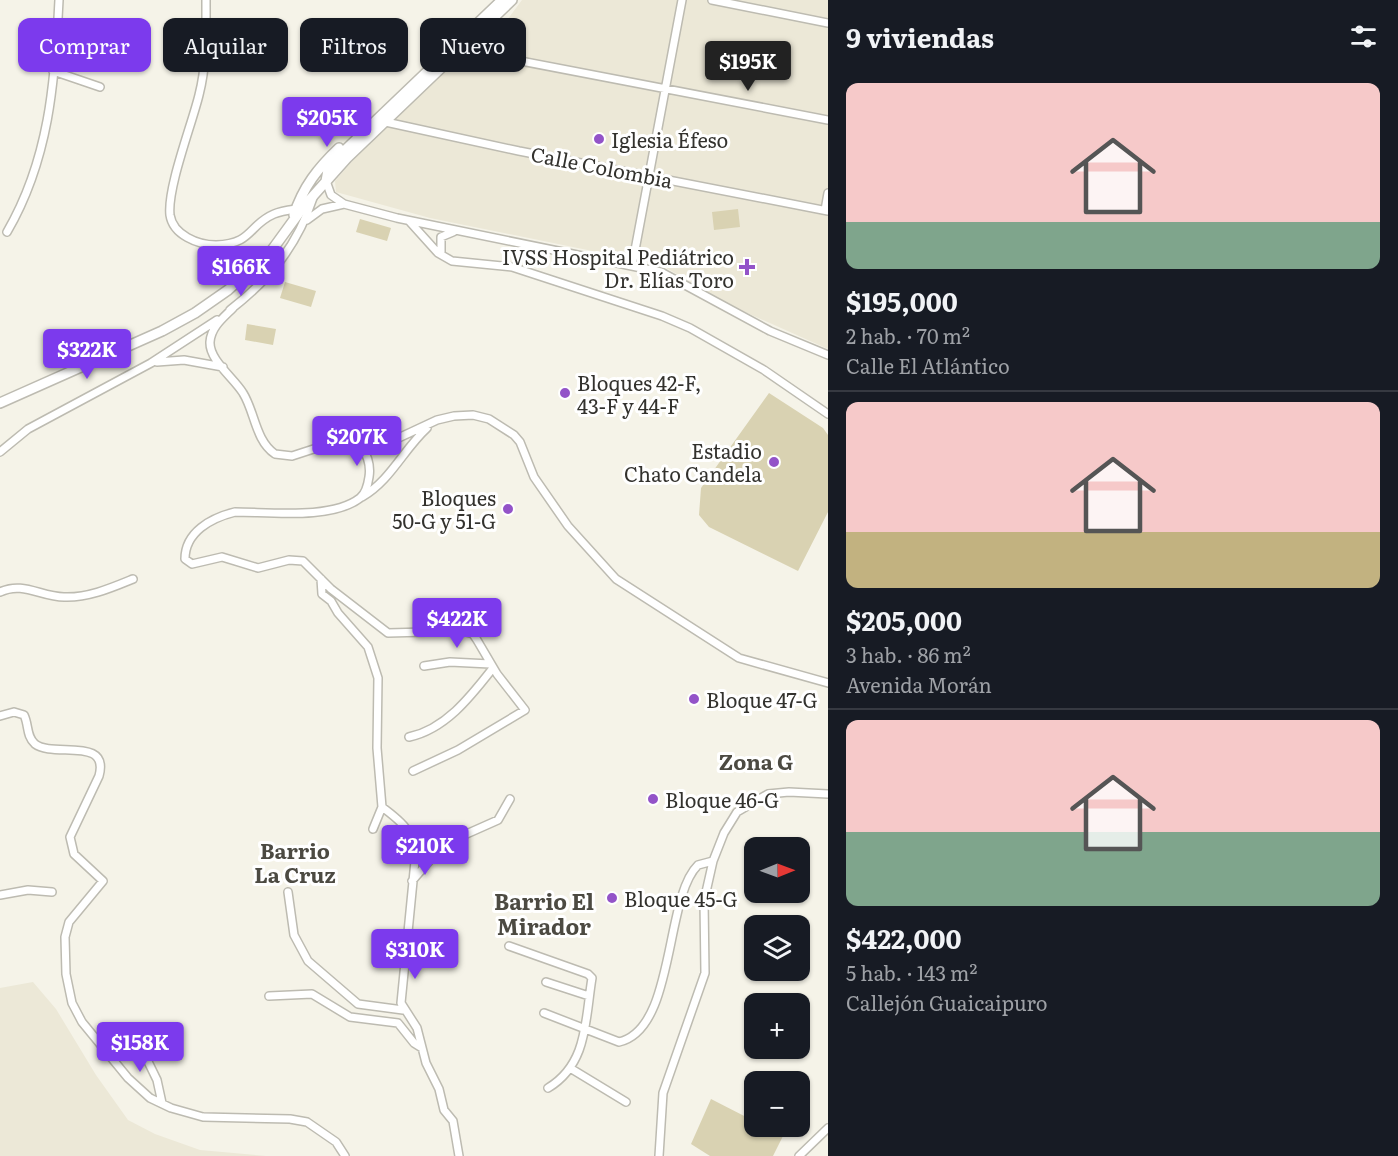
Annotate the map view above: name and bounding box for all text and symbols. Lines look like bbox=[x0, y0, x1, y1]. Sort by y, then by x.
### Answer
text: 9 viviendas bbox=[846, 17, 994, 56]
chip: Comprar bbox=[18, 18, 151, 72]
chip: Alquilar bbox=[163, 18, 288, 72]
chip: Filtros bbox=[300, 18, 408, 72]
chip: Nuevo bbox=[420, 18, 526, 72]
icon: filters bbox=[1347, 20, 1380, 53]
pin: $195K bbox=[706, 41, 790, 92]
text: $195K bbox=[719, 45, 777, 75]
pin: $205K bbox=[285, 97, 369, 148]
text: $205K bbox=[296, 101, 358, 131]
icon: home bbox=[1059, 122, 1167, 230]
place label: Iglesia Éfeso bbox=[611, 124, 728, 154]
marker: Iglesia Éfeso bbox=[592, 132, 606, 146]
street label: Calle Colombia bbox=[528, 138, 676, 194]
place label: IVSS Hospital Pediátrico Dr. Elías Toro bbox=[502, 241, 734, 294]
pin: $166K bbox=[199, 246, 283, 297]
text: $166K bbox=[211, 250, 271, 280]
marker: IVSS Hospital Pediátrico Dr. Elías Toro bbox=[738, 258, 756, 276]
text: $195,000 bbox=[846, 281, 958, 320]
text: 2 hab. · 70 m² bbox=[846, 320, 970, 350]
pin: $322K bbox=[45, 329, 129, 380]
text: $322K bbox=[57, 333, 117, 363]
text: Calle El Atlántico bbox=[846, 350, 1010, 380]
place label: Bloques 42-F, 43-F y 44-F bbox=[577, 367, 701, 420]
marker: Bloques 42-F, 43-F y 44-F bbox=[558, 386, 572, 400]
pin: $207K bbox=[315, 416, 399, 467]
text: $207K bbox=[326, 420, 388, 450]
place label: Estadio Chato Candela bbox=[624, 435, 762, 488]
icon: home bbox=[1059, 441, 1167, 549]
marker: Estadio Chato Candela bbox=[767, 455, 781, 469]
place label: Bloques 50-G y 51-G bbox=[392, 482, 496, 535]
marker: Bloques 50-G y 51-G bbox=[501, 502, 515, 516]
pin: $422K bbox=[415, 598, 499, 649]
text: $205,000 bbox=[846, 600, 962, 639]
text: $422K bbox=[426, 602, 488, 632]
text: 3 hab. · 86 m² bbox=[846, 639, 971, 669]
text: Avenida Morán bbox=[846, 669, 992, 699]
place label: Bloque 47-G bbox=[706, 684, 818, 714]
marker: Bloque 47-G bbox=[687, 692, 701, 706]
district label: Zona G bbox=[719, 745, 793, 776]
icon: home bbox=[1059, 759, 1167, 867]
place label: Bloque 46-G bbox=[665, 784, 779, 814]
marker: Bloque 46-G bbox=[646, 792, 660, 806]
pin: $210K bbox=[383, 825, 467, 876]
text: $210K bbox=[396, 829, 454, 859]
district label: Barrio La Cruz bbox=[254, 834, 336, 889]
north arrow bbox=[744, 837, 810, 903]
map controls bbox=[744, 837, 810, 1137]
place label: Bloque 45-G bbox=[624, 883, 738, 913]
district label: Barrio El Mirador bbox=[494, 884, 594, 942]
marker: Bloque 45-G bbox=[605, 891, 619, 905]
button: layers bbox=[744, 915, 810, 981]
text: $422,000 bbox=[846, 918, 962, 957]
pin: $310K bbox=[373, 929, 457, 980]
text: $310K bbox=[385, 933, 445, 963]
text: 5 hab. · 143 m² bbox=[846, 957, 977, 987]
text: Callejón Guaicaipuro bbox=[846, 987, 1048, 1017]
button: + bbox=[744, 993, 810, 1059]
pin: $158K bbox=[98, 1022, 182, 1073]
text: $158K bbox=[111, 1026, 169, 1056]
button: − bbox=[744, 1071, 810, 1137]

